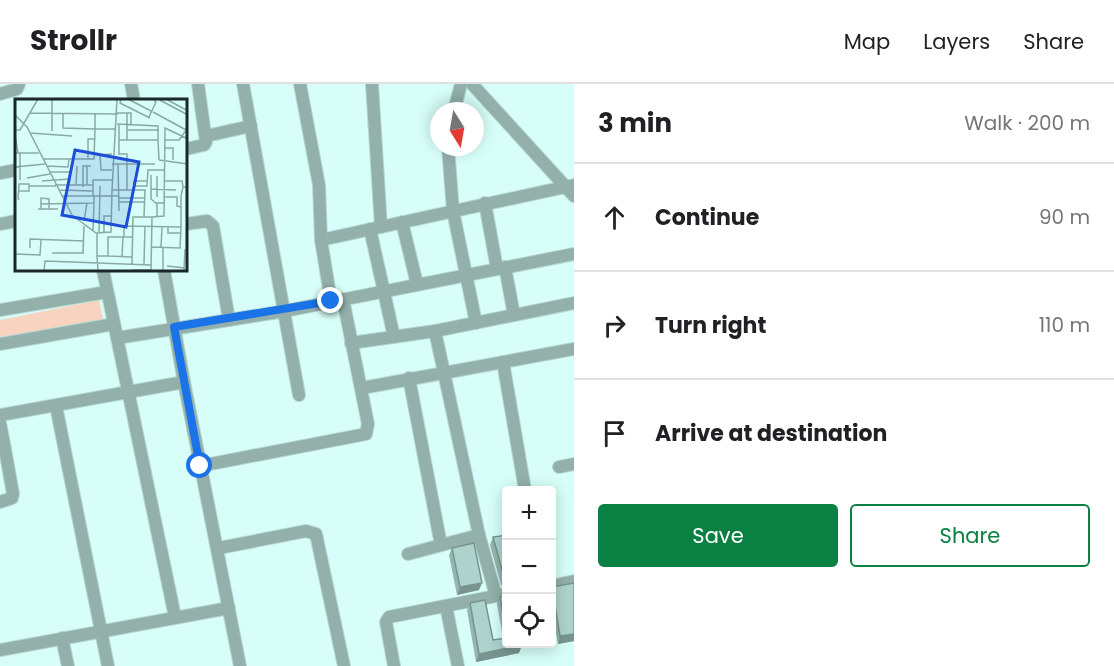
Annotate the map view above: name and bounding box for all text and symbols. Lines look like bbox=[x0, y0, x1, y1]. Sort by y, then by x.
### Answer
text: Strollr bbox=[30, 21, 117, 60]
text: Map bbox=[844, 27, 890, 56]
text: Layers bbox=[923, 27, 990, 56]
text: Share bbox=[1023, 27, 1084, 56]
inset map bbox=[15, 99, 188, 272]
north arrow bbox=[430, 102, 484, 156]
text: 3 min bbox=[598, 105, 672, 141]
text: Walk · 200 m bbox=[964, 109, 1090, 137]
icon: ahead bbox=[598, 201, 631, 234]
text: Continue bbox=[655, 202, 759, 233]
text: 90 m bbox=[1039, 203, 1090, 231]
route end bbox=[317, 287, 343, 313]
icon: right bbox=[598, 309, 631, 342]
text: Turn right bbox=[655, 310, 766, 341]
text: 110 m bbox=[1039, 311, 1090, 339]
icon: arrive bbox=[598, 417, 631, 450]
text: Arrive at destination bbox=[655, 418, 887, 449]
route start bbox=[186, 452, 212, 478]
map controls bbox=[502, 486, 556, 648]
button: + bbox=[502, 486, 556, 540]
button: Save bbox=[598, 504, 838, 567]
button: Share bbox=[850, 504, 1090, 567]
button: − bbox=[502, 540, 556, 594]
button: locate bbox=[502, 594, 556, 648]

